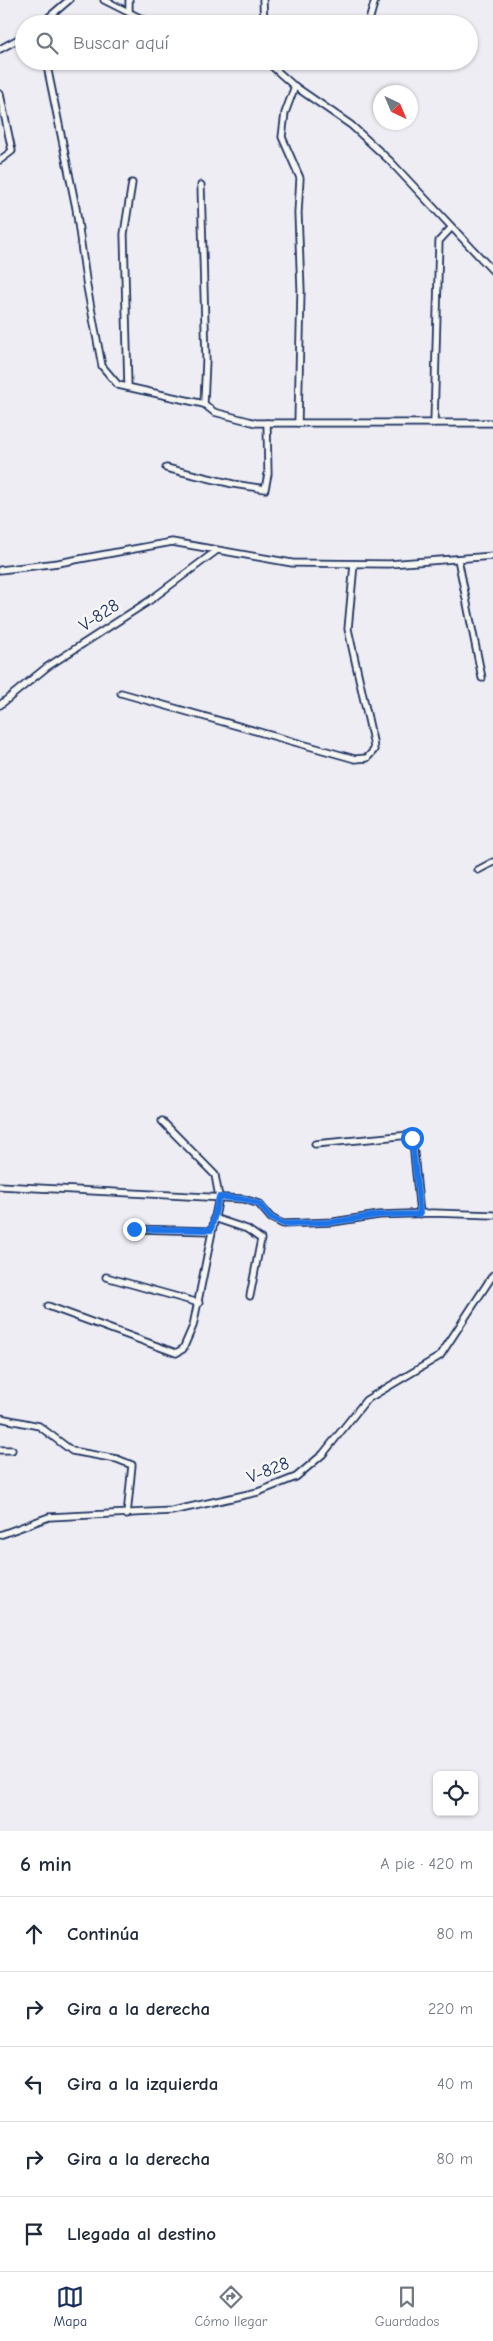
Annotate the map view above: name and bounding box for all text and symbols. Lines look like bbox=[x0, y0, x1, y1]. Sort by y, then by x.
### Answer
search box bbox=[15, 15, 478, 70]
icon: search bbox=[33, 29, 61, 57]
text: Buscar aquí bbox=[73, 32, 169, 54]
north arrow bbox=[373, 85, 418, 130]
street label: V-828 bbox=[75, 595, 123, 636]
route start bbox=[401, 1127, 424, 1150]
route end bbox=[123, 1218, 146, 1241]
street label: V-828 bbox=[244, 1453, 292, 1488]
map controls bbox=[433, 1771, 478, 1816]
button: locate bbox=[433, 1771, 478, 1816]
text: 6 min bbox=[20, 1852, 72, 1876]
text: A pie · 420 m bbox=[380, 1855, 473, 1873]
icon: ahead bbox=[20, 1920, 48, 1948]
text: Continúa bbox=[67, 1923, 139, 1945]
text: 80 m bbox=[436, 1925, 473, 1943]
icon: right bbox=[20, 1995, 48, 2023]
text: Gira a la derecha bbox=[67, 1998, 210, 2020]
text: 220 m bbox=[428, 2000, 473, 2018]
icon: left bbox=[20, 2070, 48, 2098]
text: Gira a la izquierda bbox=[67, 2073, 218, 2095]
text: 40 m bbox=[437, 2075, 473, 2093]
icon: right bbox=[20, 2145, 48, 2173]
text: Gira a la derecha bbox=[67, 2148, 210, 2170]
text: 80 m bbox=[436, 2150, 473, 2168]
icon: arrive bbox=[20, 2220, 48, 2248]
text: Llegada al destino bbox=[67, 2223, 216, 2245]
tab: Mapa bbox=[54, 2283, 87, 2330]
tab: Cómo llegar bbox=[194, 2283, 267, 2330]
tab: Guardados bbox=[375, 2283, 439, 2330]

